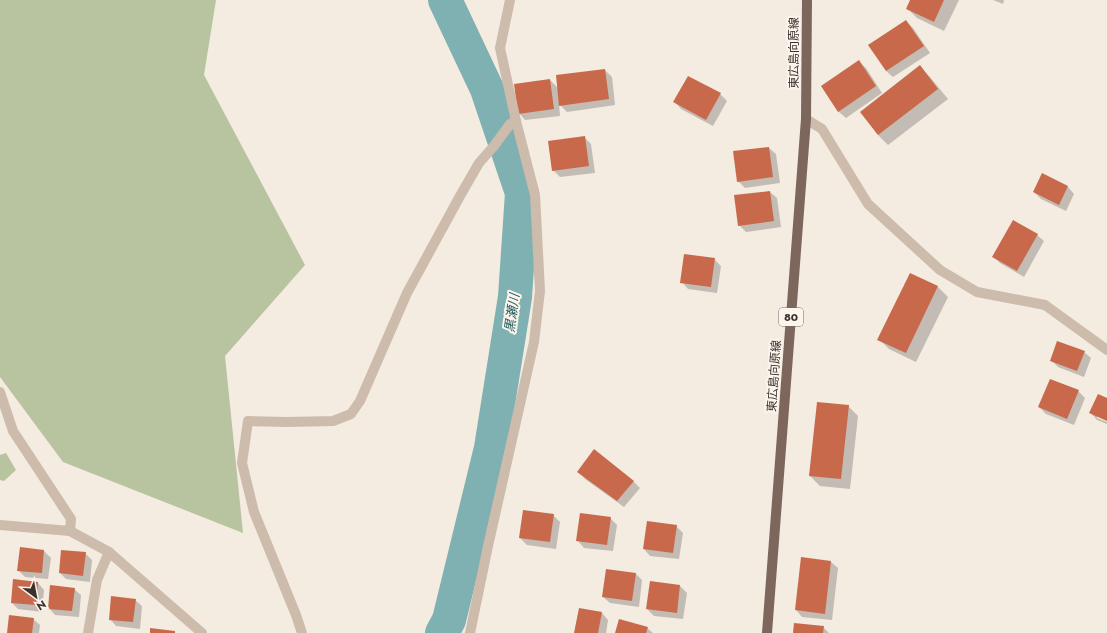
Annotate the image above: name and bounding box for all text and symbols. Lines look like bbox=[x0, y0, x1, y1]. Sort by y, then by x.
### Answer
street label: 東広島向原線 bbox=[785, 17, 803, 89]
water label: 黒瀬川 bbox=[500, 290, 524, 334]
road number: 80 bbox=[779, 308, 803, 326]
street label: 東広島向原線 bbox=[763, 339, 785, 413]
north arrow bbox=[16, 577, 56, 617]
text: N bbox=[33, 596, 49, 615]

